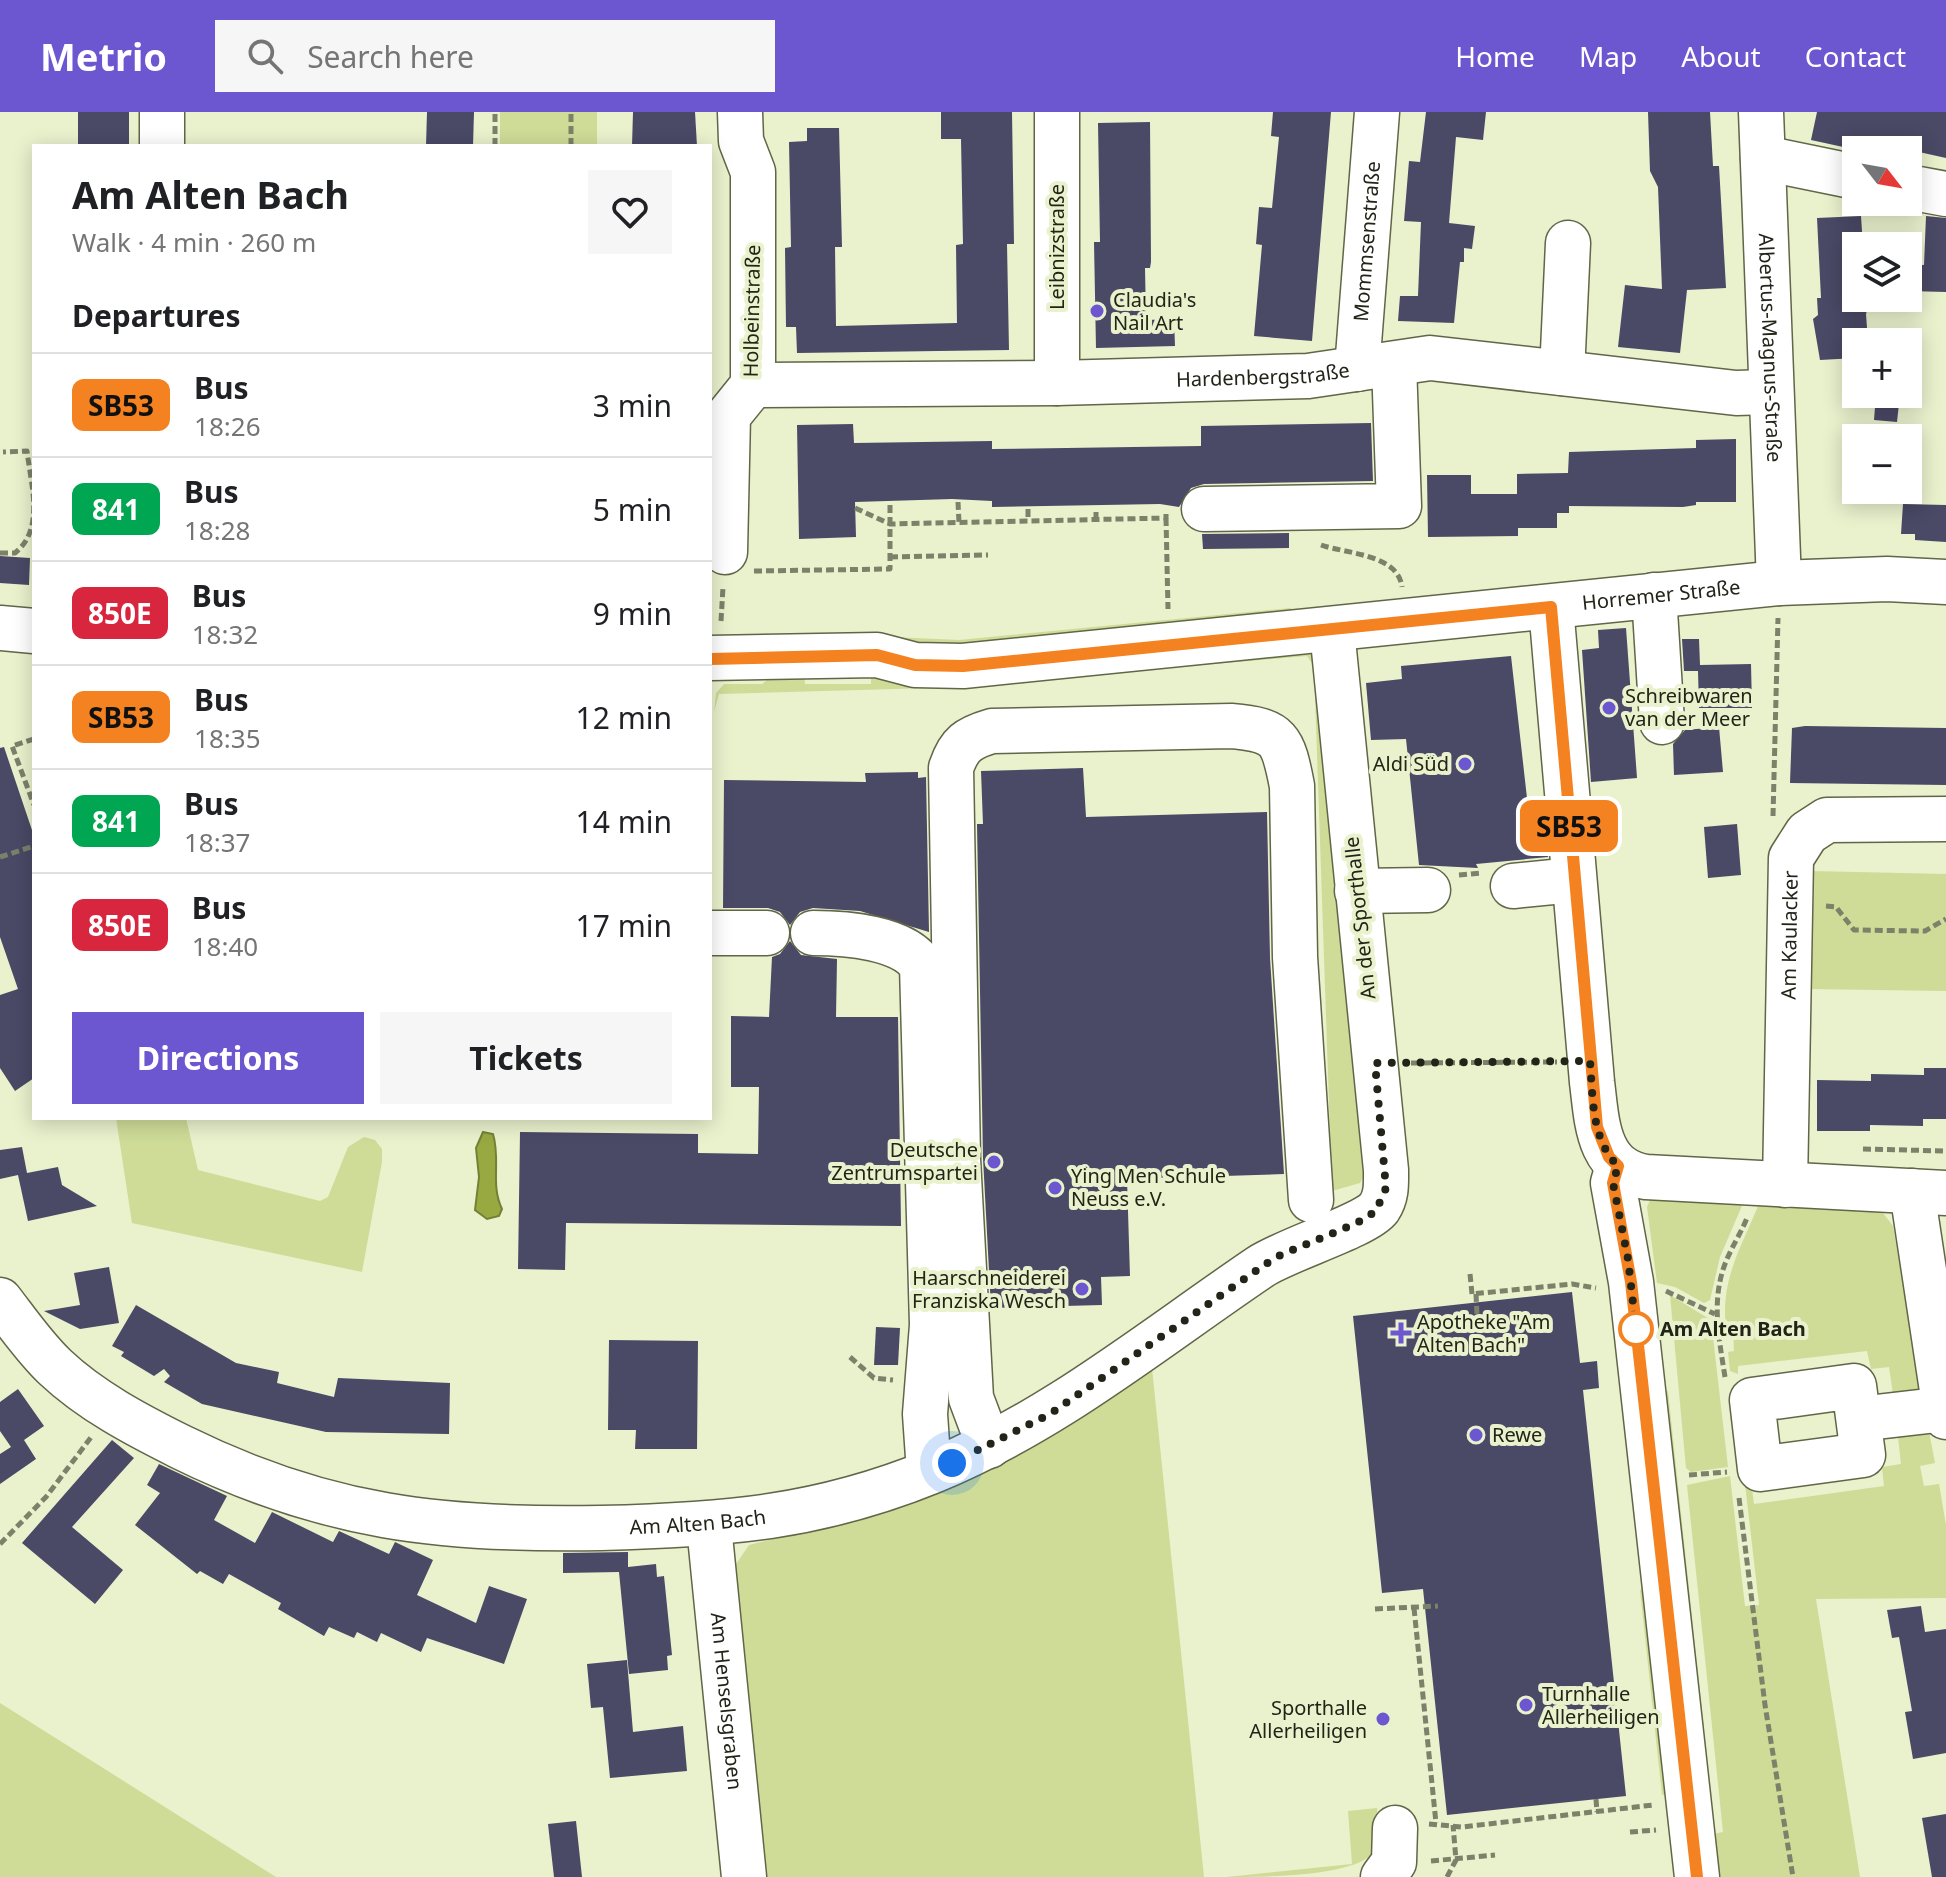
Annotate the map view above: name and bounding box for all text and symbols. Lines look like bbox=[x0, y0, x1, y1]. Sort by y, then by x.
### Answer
search box bbox=[215, 20, 775, 92]
text: Metrio bbox=[40, 30, 167, 82]
icon: search bbox=[243, 34, 287, 78]
text: Search here bbox=[307, 36, 474, 77]
text: Home bbox=[1455, 37, 1535, 75]
text: Map bbox=[1579, 37, 1637, 75]
text: About bbox=[1681, 37, 1761, 75]
text: Contact bbox=[1805, 37, 1906, 75]
north arrow bbox=[1842, 136, 1922, 216]
map controls bbox=[1842, 136, 1922, 504]
street label: Mommsenstraße bbox=[1347, 160, 1386, 323]
text: Am Alten Bach bbox=[72, 168, 349, 220]
button: heart bbox=[588, 170, 672, 254]
street label: Leibnizstraße bbox=[1043, 184, 1070, 310]
text: Walk · 4 min · 260 m bbox=[72, 224, 316, 260]
button: layers bbox=[1842, 232, 1922, 312]
street label: Albertus-Magnus-Straße bbox=[1753, 233, 1788, 463]
street label: Holbeinstraße bbox=[737, 244, 766, 378]
place label: Claudia's Nail Art bbox=[1113, 286, 1196, 336]
text: Departures bbox=[72, 295, 241, 336]
marker: Claudia's Nail Art bbox=[1088, 302, 1106, 320]
button: + bbox=[1842, 328, 1922, 408]
street label: Hardenbergstraße bbox=[1176, 356, 1351, 393]
text: Bus bbox=[194, 367, 249, 408]
text: 3 min bbox=[593, 385, 672, 426]
text: SB53 bbox=[88, 386, 154, 424]
text: 18:26 bbox=[194, 408, 261, 444]
button: − bbox=[1842, 424, 1922, 504]
text: Bus bbox=[184, 471, 239, 512]
text: 5 min bbox=[593, 489, 672, 530]
text: 841 bbox=[92, 490, 140, 528]
text: 18:28 bbox=[184, 512, 250, 548]
street label: Horremer Straße bbox=[1581, 573, 1741, 616]
text: Bus bbox=[192, 575, 246, 616]
text: 9 min bbox=[593, 593, 672, 634]
text: 850E bbox=[88, 594, 152, 632]
text: 18:32 bbox=[192, 616, 258, 652]
text: Bus bbox=[194, 679, 249, 720]
place label: Schreibwaren van der Meer bbox=[1625, 682, 1753, 732]
text: 12 min bbox=[576, 697, 672, 738]
text: SB53 bbox=[88, 698, 154, 736]
marker: Schreibwaren van der Meer bbox=[1600, 699, 1618, 717]
text: 18:35 bbox=[194, 720, 261, 756]
place label: Aldi Süd bbox=[1373, 750, 1449, 777]
marker: Aldi Süd bbox=[1456, 755, 1474, 773]
text: Bus bbox=[184, 783, 239, 824]
line badge: SB53 bbox=[1513, 800, 1625, 852]
text: 14 min bbox=[576, 801, 672, 842]
text: 841 bbox=[92, 802, 140, 840]
text: SB53 bbox=[1536, 807, 1602, 845]
text: 18:37 bbox=[184, 824, 250, 860]
street label: An der Sporthalle bbox=[1338, 835, 1381, 1001]
street label: Am Kaulacker bbox=[1774, 870, 1804, 1000]
text: Bus bbox=[192, 887, 246, 928]
text: 17 min bbox=[576, 905, 672, 946]
text: 850E bbox=[88, 906, 152, 944]
text: 18:40 bbox=[192, 928, 258, 964]
button: Directions bbox=[72, 1012, 364, 1104]
button: Tickets bbox=[380, 1012, 672, 1104]
place label: Deutsche Zentrumspartei bbox=[831, 1136, 978, 1186]
marker: Deutsche Zentrumspartei bbox=[985, 1153, 1003, 1171]
place label: Ying Men Schule Neuss e.V. bbox=[1071, 1162, 1226, 1212]
marker: Ying Men Schule Neuss e.V. bbox=[1046, 1179, 1064, 1197]
place label: Haarschneiderei Franziska Wesch bbox=[912, 1264, 1066, 1314]
marker: Haarschneiderei Franziska Wesch bbox=[1073, 1280, 1091, 1298]
place label: Apotheke "Am Alten Bach" bbox=[1417, 1308, 1550, 1358]
marker: Am Alten Bach bbox=[1619, 1312, 1653, 1346]
place label: Am Alten Bach bbox=[1660, 1315, 1806, 1342]
marker: Apotheke "Am Alten Bach" bbox=[1392, 1324, 1410, 1342]
place label: Rewe bbox=[1492, 1421, 1542, 1448]
marker: Rewe bbox=[1467, 1426, 1485, 1444]
your location bbox=[932, 1443, 972, 1483]
street label: Am Alten Bach bbox=[629, 1503, 768, 1540]
street label: Am Henselsgraben bbox=[705, 1611, 749, 1791]
place label: Turnhalle Allerheiligen bbox=[1542, 1680, 1660, 1730]
place label: Sporthalle Allerheiligen bbox=[1249, 1694, 1367, 1744]
marker: Turnhalle Allerheiligen bbox=[1517, 1696, 1535, 1714]
marker: Sporthalle Allerheiligen bbox=[1374, 1710, 1392, 1728]

